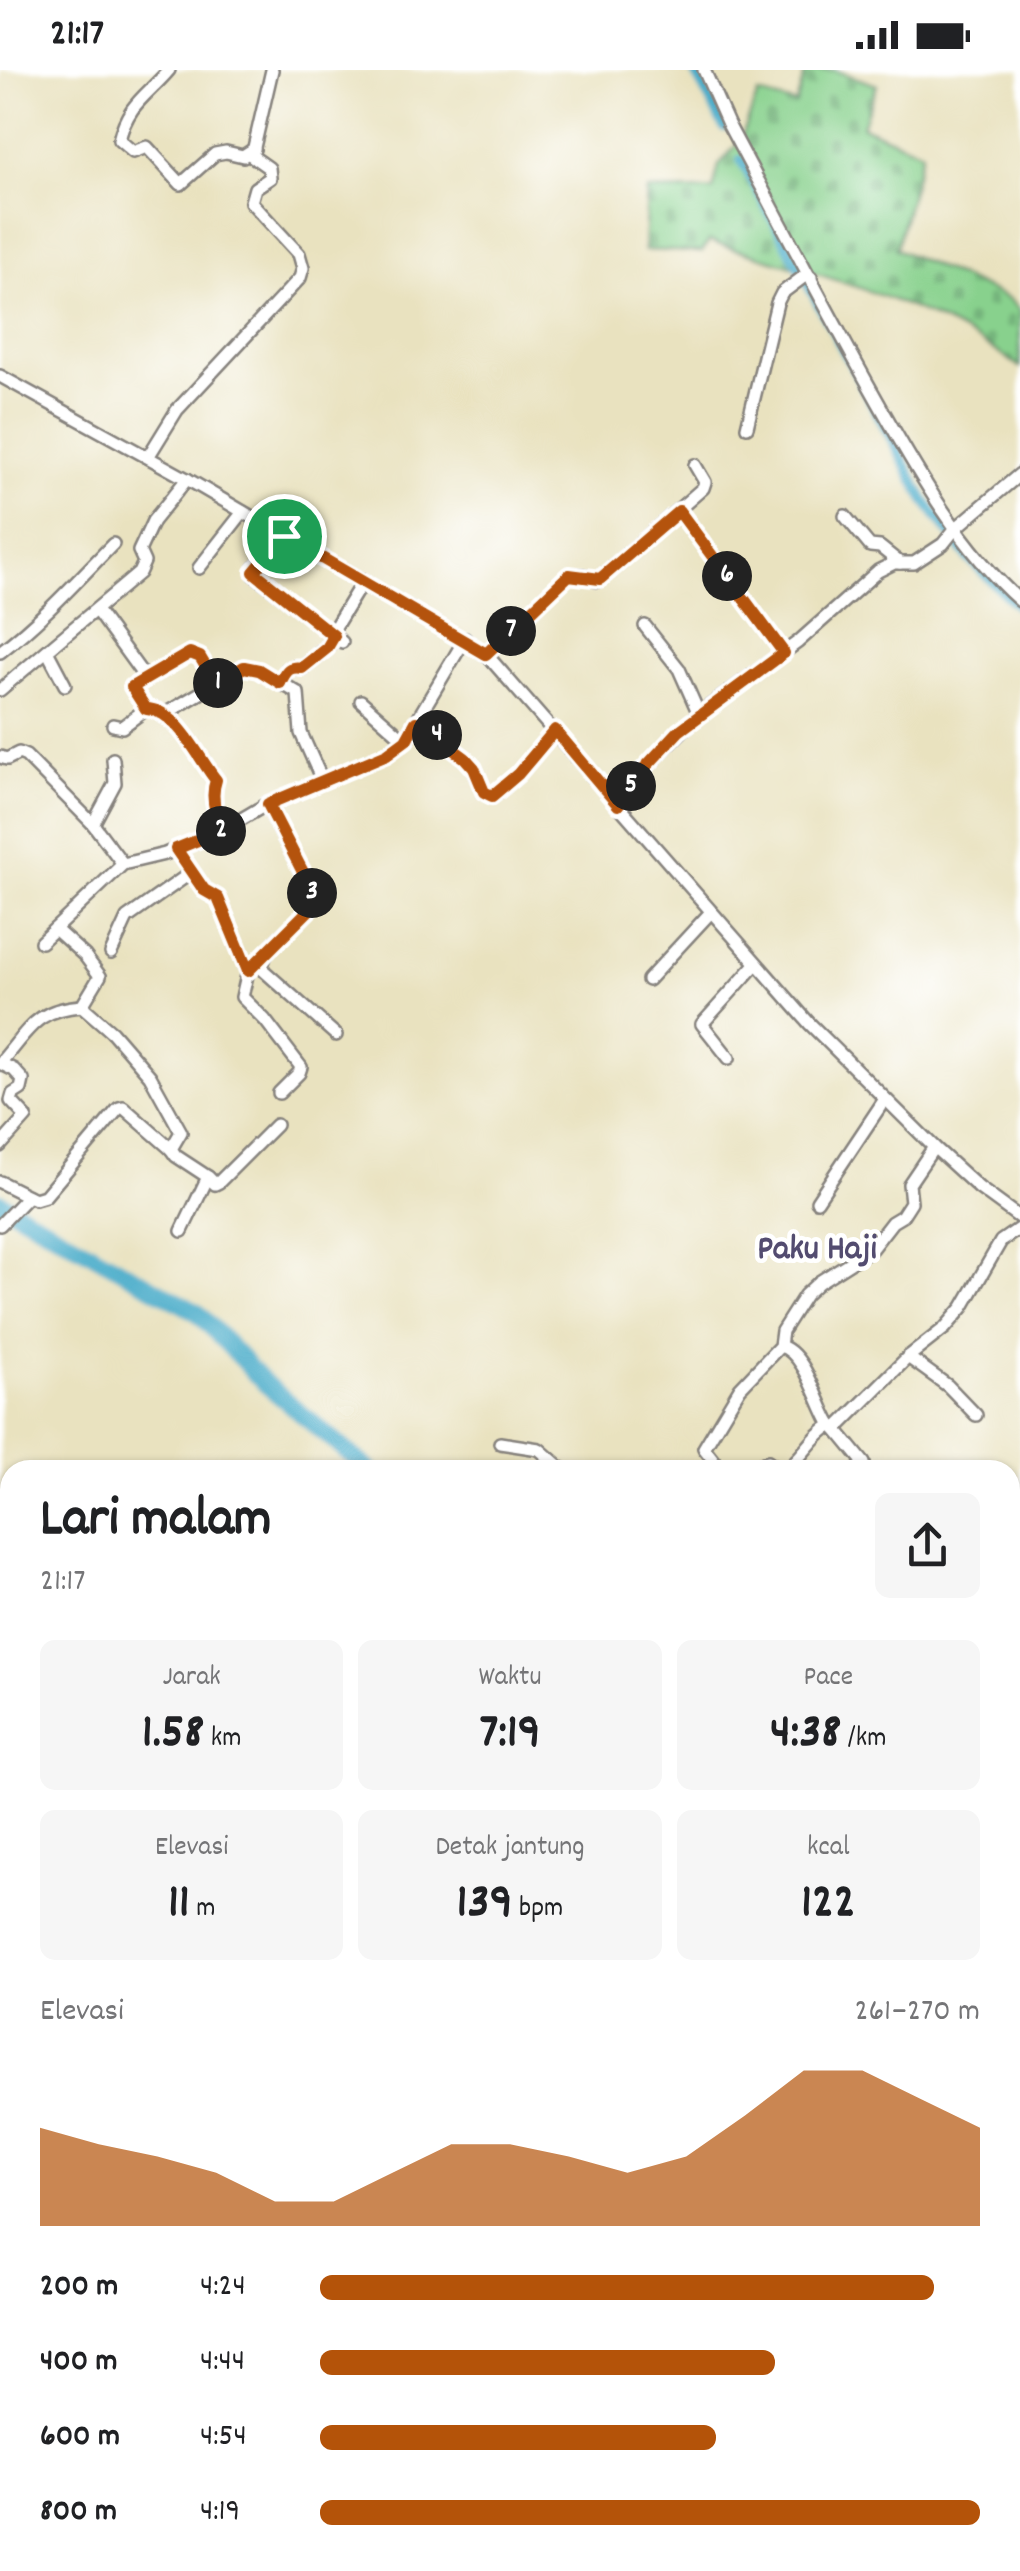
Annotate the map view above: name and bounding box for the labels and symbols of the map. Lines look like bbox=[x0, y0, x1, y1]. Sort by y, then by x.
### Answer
pin bbox=[242, 494, 327, 579]
pin: 6 bbox=[702, 551, 752, 601]
pin: 7 bbox=[486, 606, 536, 656]
pin: 1 bbox=[193, 658, 243, 708]
pin: 4 bbox=[412, 710, 462, 760]
pin: 5 bbox=[606, 761, 656, 811]
pin: 2 bbox=[196, 806, 246, 856]
pin: 3 bbox=[287, 868, 337, 918]
district label: Paku Haji bbox=[757, 1226, 877, 1276]

